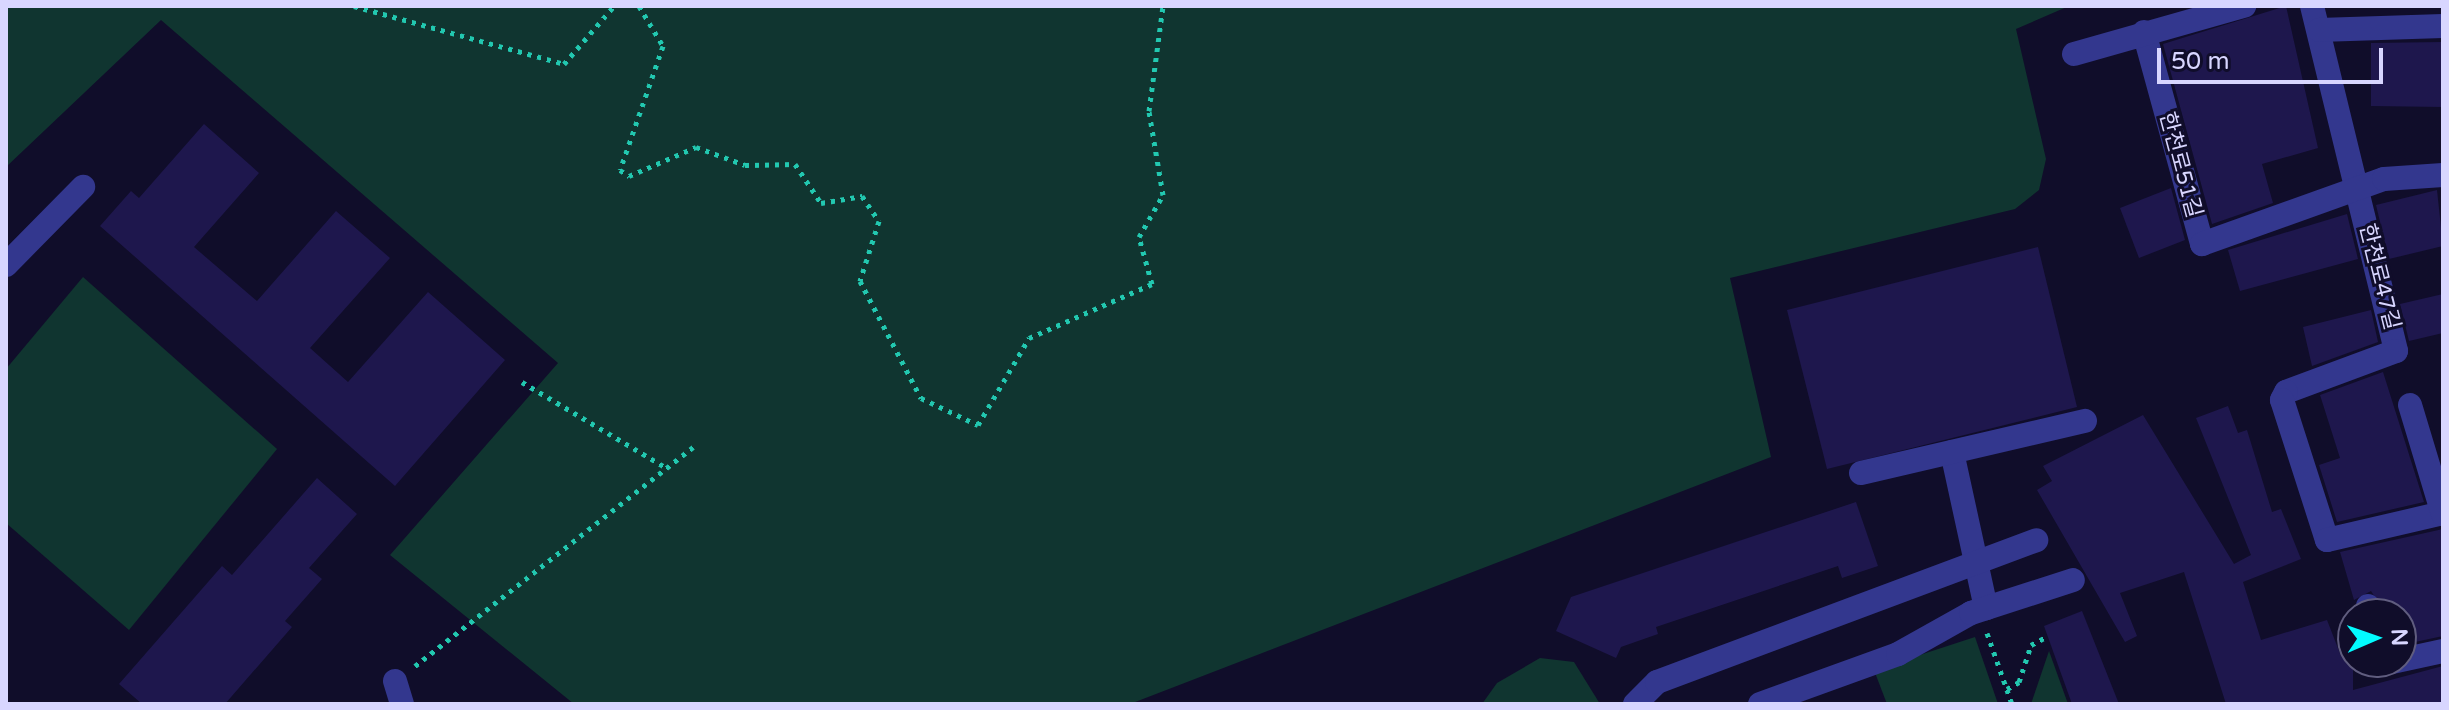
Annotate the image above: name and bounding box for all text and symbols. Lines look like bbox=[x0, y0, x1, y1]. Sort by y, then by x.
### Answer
scale bar bbox=[2161, 32, 2387, 82]
text: 50 m bbox=[2171, 47, 2229, 76]
street label: 한천로51길 bbox=[2153, 109, 2207, 221]
street label: 한천로47길 bbox=[2353, 221, 2405, 333]
north arrow bbox=[2337, 598, 2417, 678]
text: N bbox=[2386, 628, 2412, 647]

